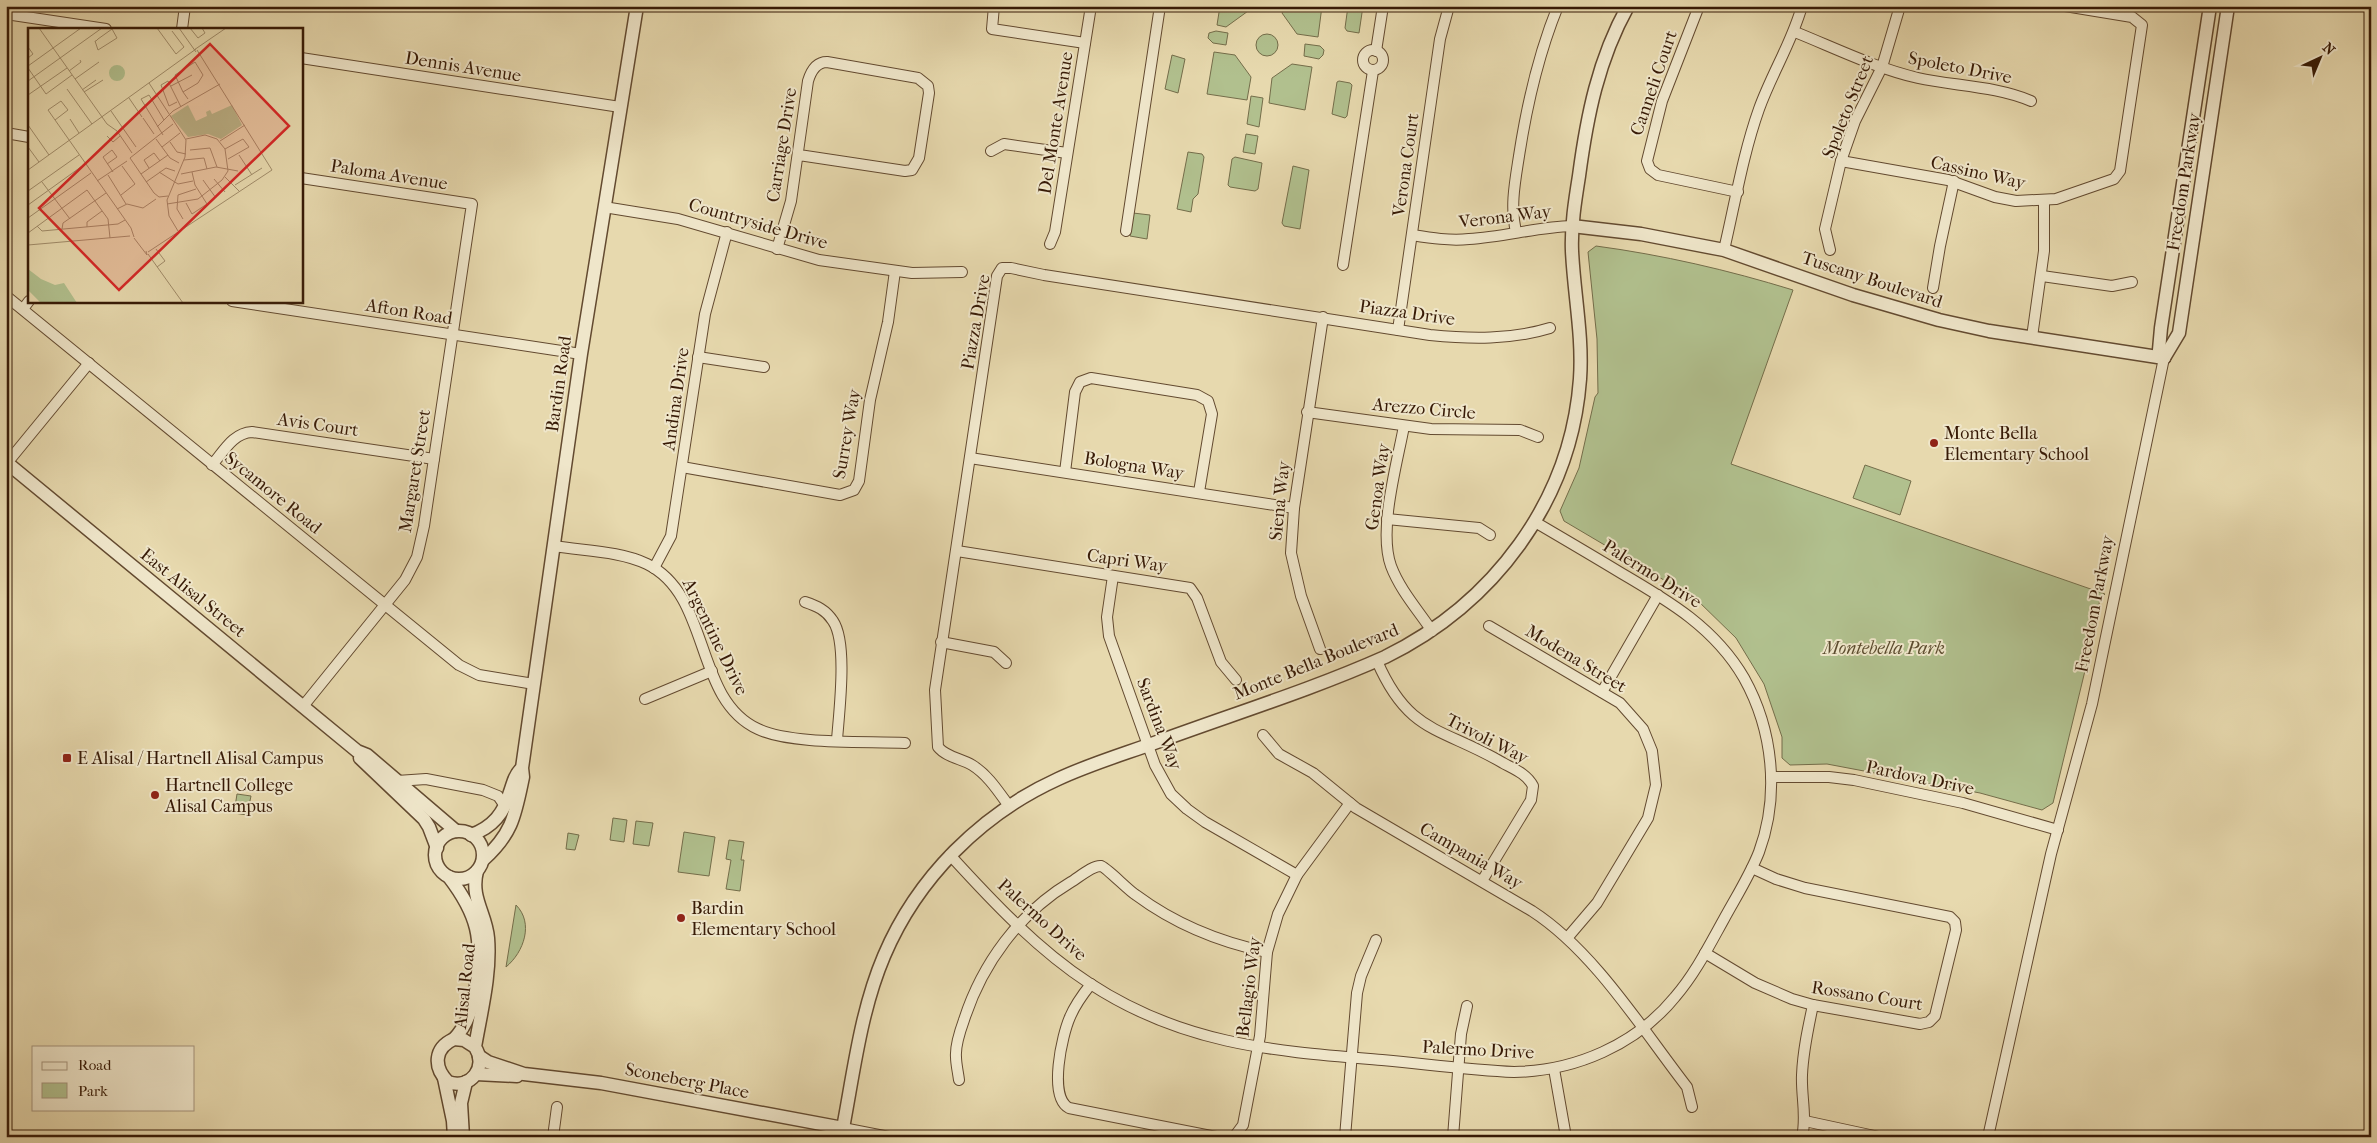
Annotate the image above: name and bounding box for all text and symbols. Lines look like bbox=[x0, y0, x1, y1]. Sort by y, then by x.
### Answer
street label: Canneli Court bbox=[1626, 27, 1682, 138]
inset map bbox=[28, 28, 302, 302]
north arrow bbox=[2294, 32, 2344, 82]
text: N bbox=[2319, 39, 2339, 59]
street label: Dennis Avenue bbox=[403, 47, 523, 87]
street label: Spoleto Drive bbox=[1906, 48, 2014, 88]
street label: Del Monte Avenue bbox=[1034, 50, 1078, 196]
street label: Spoleto Street bbox=[1818, 52, 1878, 161]
street label: Carriage Drive bbox=[763, 86, 801, 204]
street label: Freedom Parkway bbox=[2163, 110, 2205, 252]
street label: Verona Court bbox=[1388, 111, 1424, 219]
street label: Cassino Way bbox=[1929, 152, 2029, 194]
street label: Paloma Avenue bbox=[329, 155, 449, 195]
street label: Countryside Drive bbox=[686, 194, 830, 254]
street label: Verona Way bbox=[1457, 201, 1554, 233]
street label: Tuscany Boulevard bbox=[1799, 247, 1945, 313]
street label: Piazza Drive bbox=[957, 273, 995, 371]
street label: Afton Road bbox=[363, 295, 454, 329]
street label: Piazza Drive bbox=[1358, 296, 1456, 330]
street label: Bardin Road bbox=[542, 334, 576, 433]
street label: Andina Drive bbox=[658, 346, 694, 453]
street label: Surrey Way bbox=[829, 386, 865, 481]
street label: Arezzo Circle bbox=[1371, 394, 1477, 424]
street label: Margaret Street bbox=[395, 407, 435, 534]
street label: Avis Court bbox=[275, 409, 360, 441]
place label: Monte Bella Elementary School bbox=[1944, 423, 2089, 465]
marker: Monte Bella Elementary School bbox=[1928, 437, 1940, 449]
street label: Genoa Way bbox=[1362, 441, 1395, 532]
street label: Sycamore Road bbox=[220, 447, 326, 539]
street label: Bologna Way bbox=[1082, 448, 1187, 484]
street label: Siena Way bbox=[1265, 459, 1295, 542]
street label: Freedom Parkway bbox=[2071, 532, 2119, 674]
street label: Palermo Drive bbox=[1599, 535, 1705, 613]
street label: East Alisal Street bbox=[136, 544, 250, 642]
street label: Capri Way bbox=[1085, 545, 1170, 577]
street label: Argentine Drive bbox=[677, 574, 752, 699]
street label: Monte Bella Boulevard bbox=[1230, 619, 1402, 705]
street label: Modena Street bbox=[1522, 621, 1631, 698]
park label: Montebella Park bbox=[1821, 638, 1945, 659]
street label: Sardina Way bbox=[1132, 675, 1187, 774]
street label: Trivoli Way bbox=[1442, 709, 1533, 769]
place label: E Alisal / Hartnell Alisal Campus bbox=[77, 748, 324, 769]
marker: E Alisal / Hartnell Alisal Campus bbox=[61, 752, 73, 764]
street label: Pardova Drive bbox=[1864, 756, 1976, 800]
place label: Hartnell College Alisal Campus bbox=[164, 775, 293, 817]
marker: Hartnell College Alisal Campus bbox=[149, 789, 161, 801]
street label: Campania Way bbox=[1416, 818, 1527, 895]
street label: Palermo Drive bbox=[993, 875, 1091, 965]
place label: Bardin Elementary School bbox=[691, 898, 836, 940]
marker: Bardin Elementary School bbox=[675, 912, 687, 924]
street label: Bellagio Way bbox=[1232, 934, 1266, 1038]
street label: Alisal Road bbox=[450, 942, 480, 1031]
street label: Rossano Court bbox=[1810, 977, 1925, 1015]
street label: Palermo Drive bbox=[1421, 1037, 1535, 1063]
legend bbox=[32, 1046, 195, 1110]
text: Road bbox=[78, 1056, 112, 1074]
street label: Sconeberg Place bbox=[623, 1059, 751, 1103]
text: Park bbox=[78, 1082, 108, 1100]

